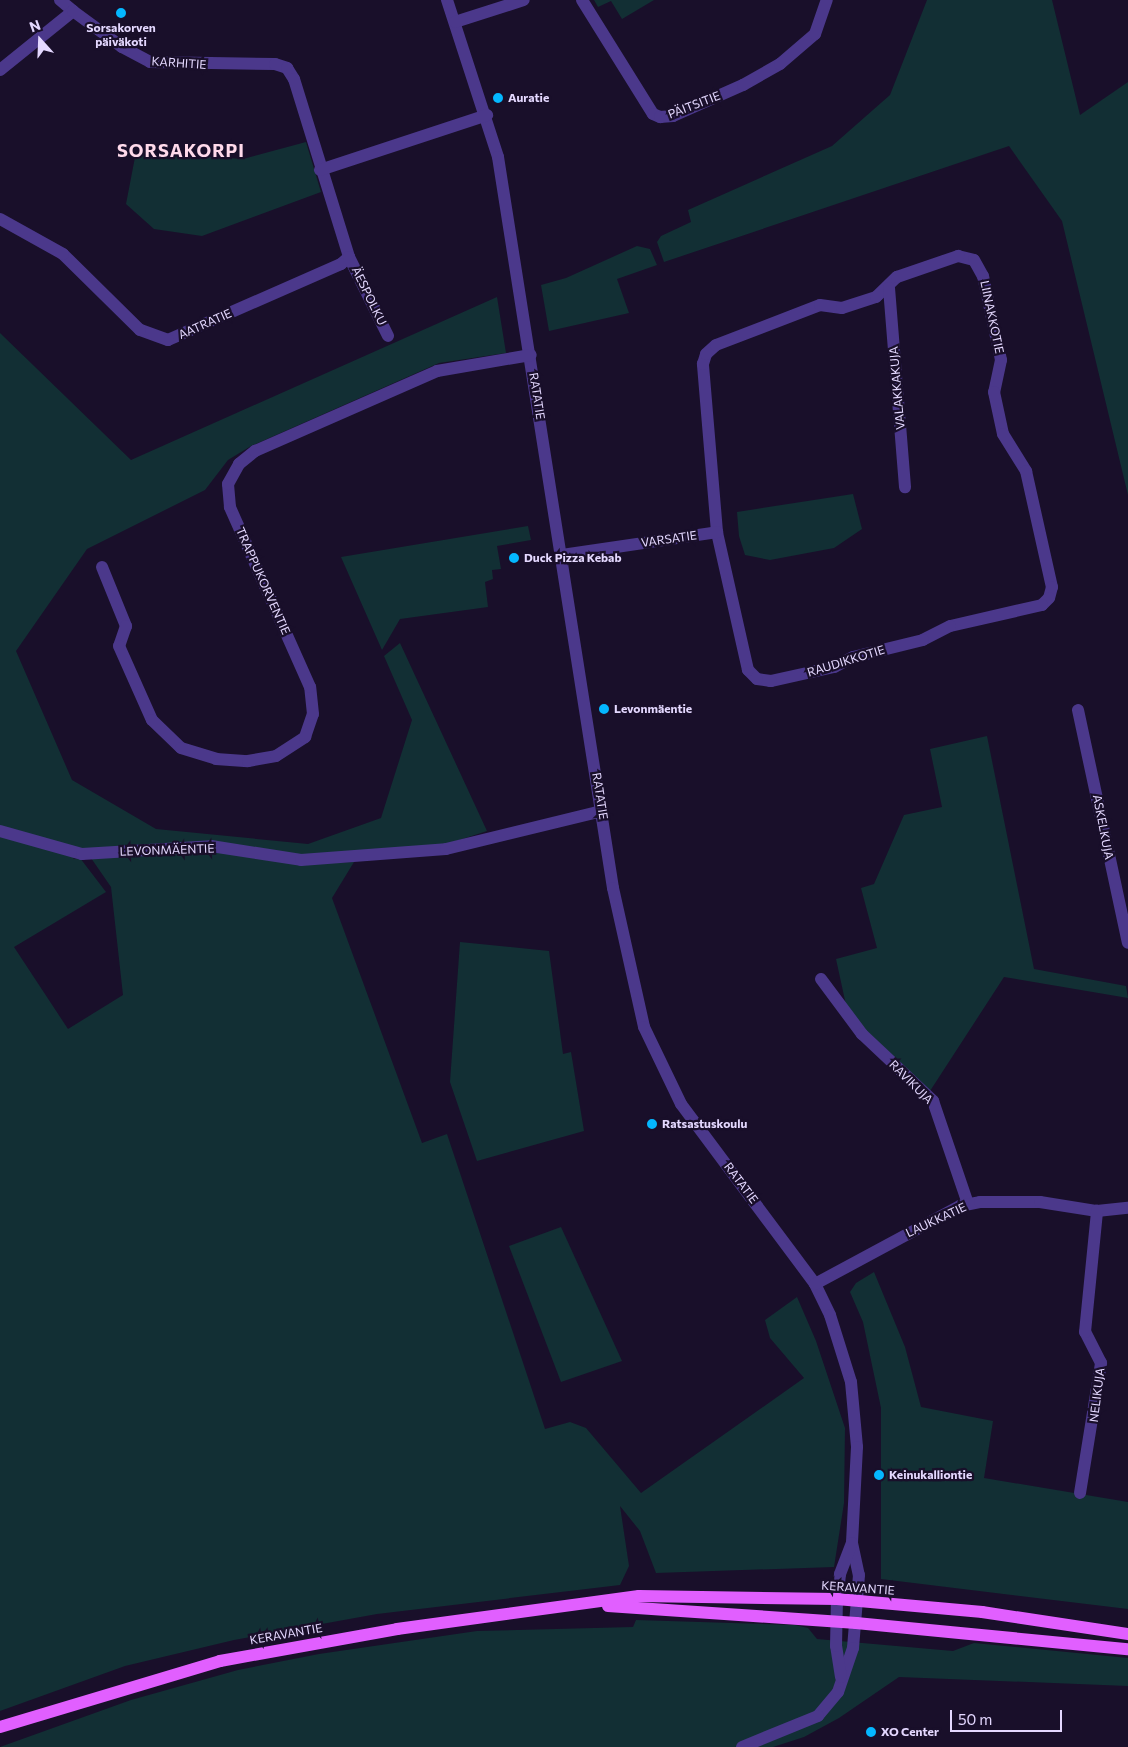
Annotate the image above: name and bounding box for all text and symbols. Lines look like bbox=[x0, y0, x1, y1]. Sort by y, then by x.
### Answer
marker: Sorsakorven päiväkoti bbox=[115, 7, 127, 19]
north arrow bbox=[15, 15, 65, 65]
text: N bbox=[27, 16, 43, 35]
place label: Sorsakorven päiväkoti bbox=[86, 21, 156, 49]
street label: KARHITIE bbox=[151, 54, 207, 72]
street label: PÄITSITIE bbox=[666, 88, 722, 122]
place label: Auratie bbox=[508, 91, 549, 105]
marker: Auratie bbox=[492, 92, 504, 104]
district label: SORSAKORPI bbox=[116, 139, 246, 161]
street label: ÄESPOLKU bbox=[349, 264, 389, 328]
street label: LIINAKKOTIE bbox=[977, 279, 1007, 355]
street label: AATRATIE bbox=[176, 306, 234, 342]
street label: VALAKKAKUJA bbox=[886, 346, 908, 430]
street label: RATATIE bbox=[526, 372, 548, 420]
street label: TRAPPUKORVENTIE bbox=[233, 525, 293, 637]
street label: VARSATIE bbox=[640, 528, 698, 550]
place label: Duck Pizza Kebab bbox=[524, 551, 621, 565]
marker: Duck Pizza Kebab bbox=[508, 552, 520, 564]
street label: RAUDIKKOTIE bbox=[806, 642, 886, 680]
place label: Levonmäentie bbox=[614, 702, 692, 716]
marker: Levonmäentie bbox=[598, 703, 610, 715]
street label: RATATIE bbox=[589, 772, 611, 820]
street label: ASKELKUJA bbox=[1090, 793, 1116, 861]
street label: LEVONMÄENTIE bbox=[119, 841, 215, 859]
street label: RAVIKUJA bbox=[886, 1057, 936, 1107]
place label: Ratsastuskoulu bbox=[662, 1117, 747, 1131]
marker: Ratsastuskoulu bbox=[646, 1118, 658, 1130]
street label: RATATIE bbox=[721, 1160, 761, 1206]
street label: LAUKKATIE bbox=[903, 1200, 969, 1240]
street label: NELIKUJA bbox=[1087, 1367, 1107, 1423]
place label: Keinukalliontie bbox=[889, 1468, 972, 1482]
marker: Keinukalliontie bbox=[873, 1469, 885, 1481]
street label: KERAVANTIE bbox=[821, 1578, 895, 1598]
street label: KERAVANTIE bbox=[249, 1621, 323, 1647]
scale bar bbox=[953, 1700, 1066, 1732]
text: 50 m bbox=[958, 1710, 992, 1728]
place label: XO Center bbox=[881, 1725, 939, 1739]
marker: XO Center bbox=[865, 1726, 877, 1738]

